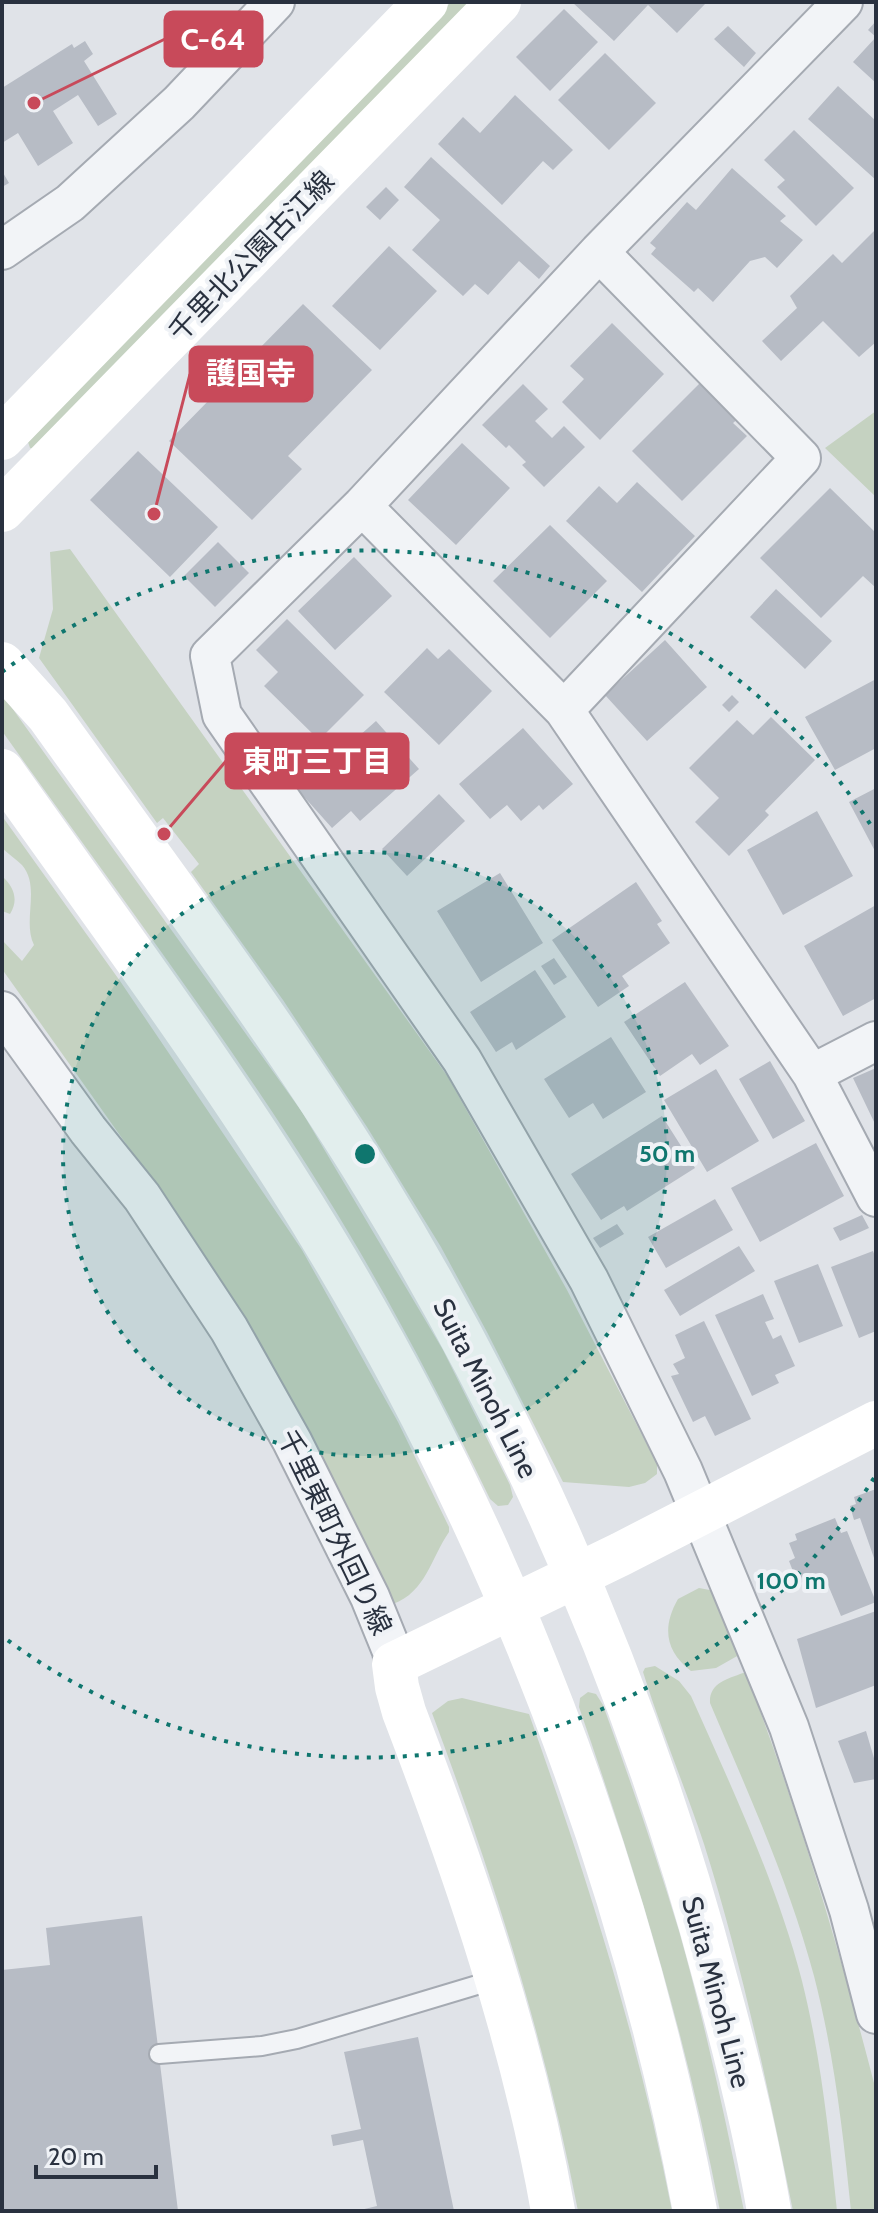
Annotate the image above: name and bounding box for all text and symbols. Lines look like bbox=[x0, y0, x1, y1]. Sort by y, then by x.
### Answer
callout: C-64 bbox=[165, 12, 262, 66]
text: C-64 bbox=[180, 21, 246, 58]
street label: 千里北公園古江線 bbox=[161, 164, 341, 348]
callout: 護国寺 bbox=[190, 347, 312, 401]
text: 護国寺 bbox=[206, 355, 296, 392]
callout: 東町三丁目 bbox=[226, 734, 408, 788]
text: 東町三丁目 bbox=[242, 743, 392, 780]
text: 50 m bbox=[639, 1139, 695, 1168]
centre of rings bbox=[351, 1140, 379, 1168]
street label: Suita Minoh Line bbox=[426, 1293, 546, 1483]
street label: 千里東町外回り線 bbox=[271, 1424, 399, 1640]
text: 100 m bbox=[756, 1566, 826, 1595]
street label: Suita Minoh Line bbox=[675, 1893, 759, 2091]
scale bar bbox=[36, 2129, 156, 2179]
text: 20 m bbox=[48, 2142, 104, 2171]

